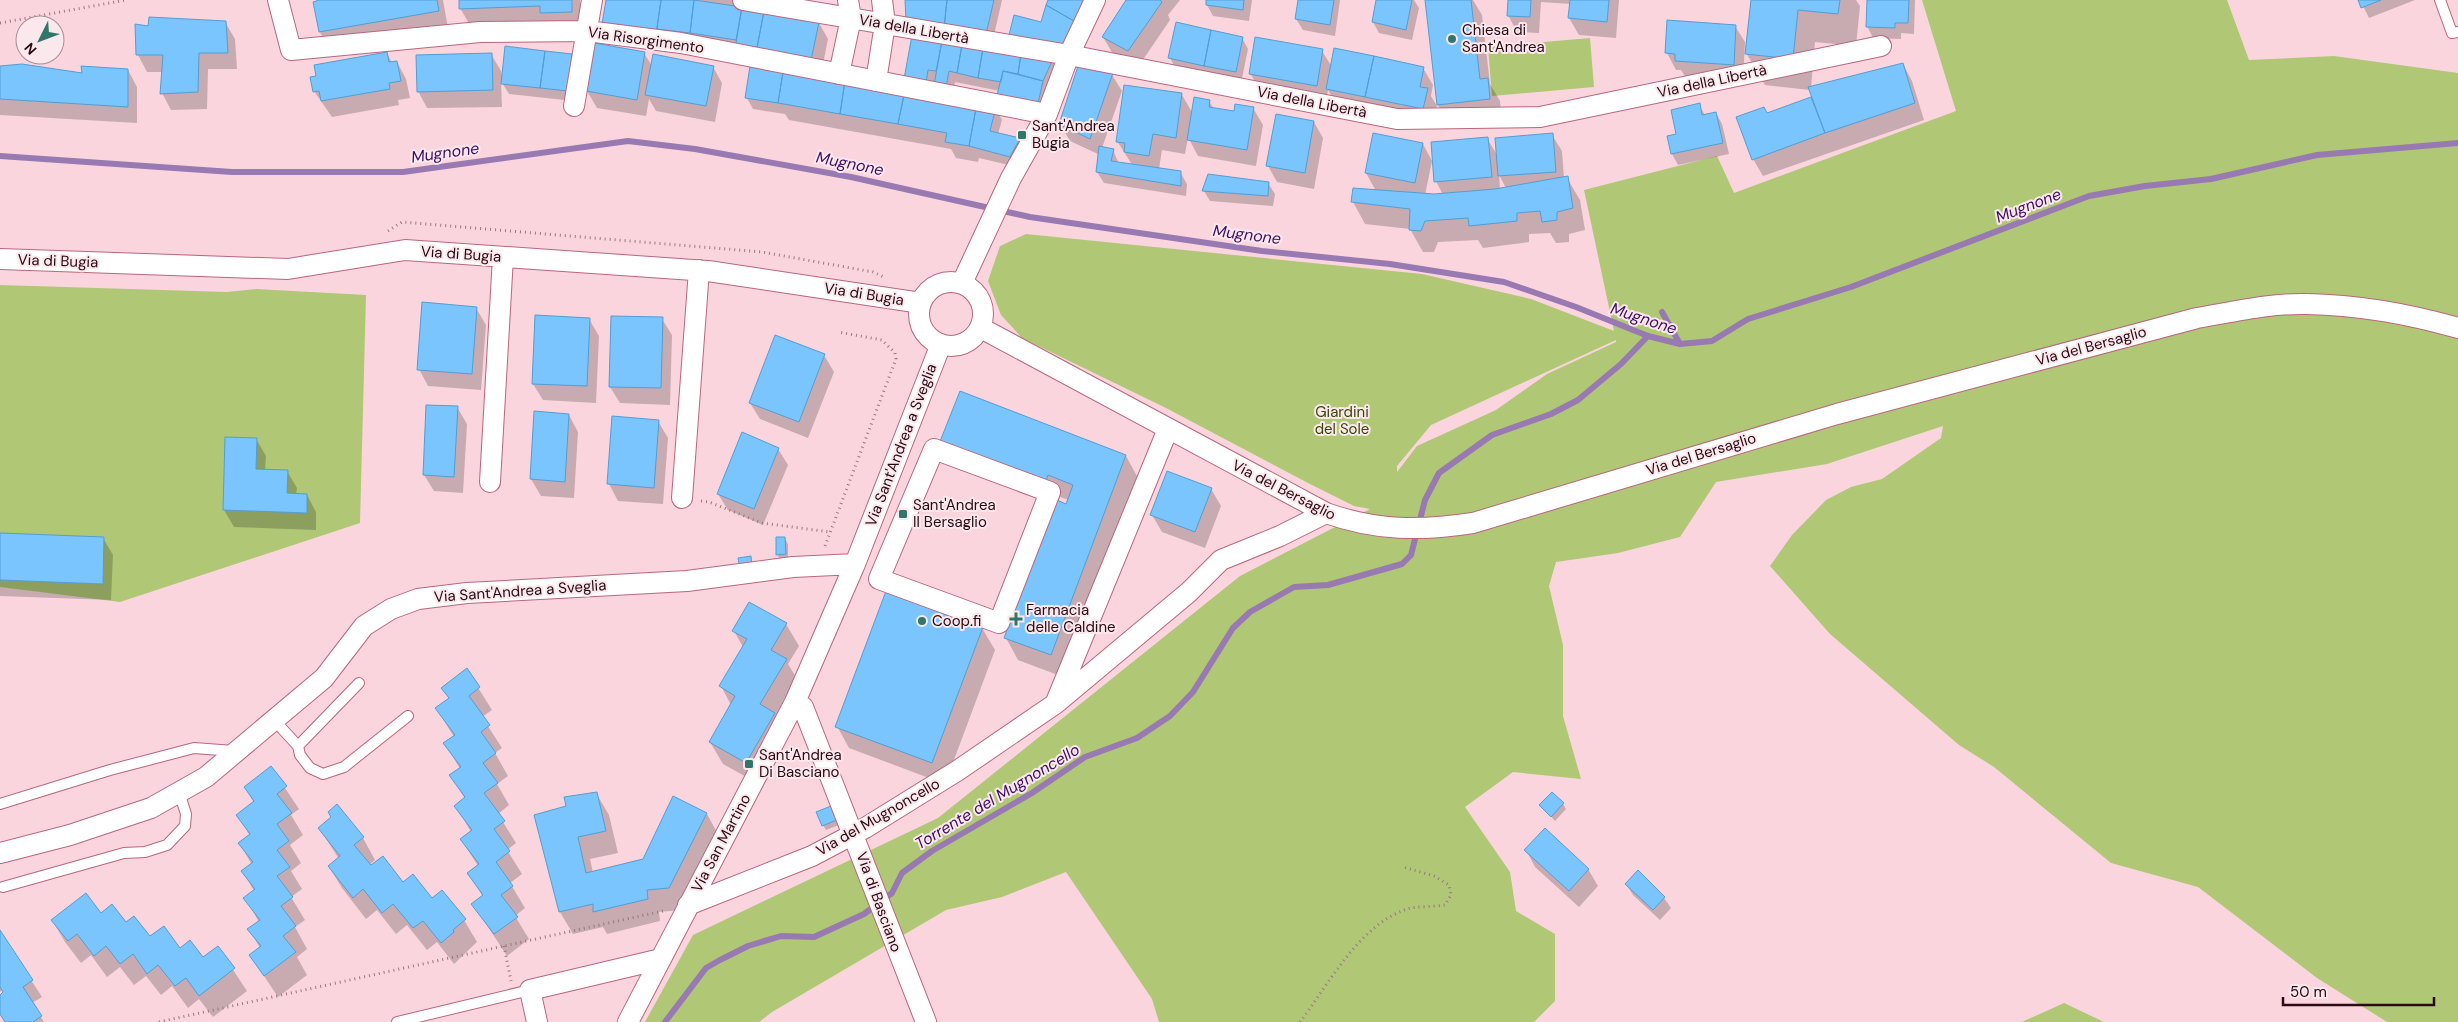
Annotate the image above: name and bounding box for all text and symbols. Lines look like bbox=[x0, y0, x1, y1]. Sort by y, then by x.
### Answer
street label: Via della Libertà bbox=[857, 9, 971, 49]
north arrow bbox=[15, 15, 65, 65]
place label: Chiesa di Sant'Andrea bbox=[1462, 20, 1545, 57]
street label: Via Risorgimento bbox=[587, 22, 705, 58]
marker: Chiesa di Sant'Andrea bbox=[1446, 33, 1458, 45]
text: N bbox=[20, 39, 40, 59]
street label: Via della Libertà bbox=[1655, 60, 1769, 102]
street label: Via della Libertà bbox=[1255, 82, 1369, 122]
place label: Sant'Andrea Bugia bbox=[1032, 116, 1115, 153]
marker: Sant'Andrea Bugia bbox=[1016, 129, 1028, 141]
water label: Mugnone bbox=[410, 137, 480, 168]
water label: Mugnone bbox=[814, 147, 886, 180]
water label: Mugnone bbox=[1992, 183, 2064, 228]
water label: Mugnone bbox=[1212, 220, 1282, 249]
street label: Via di Bugia bbox=[420, 241, 502, 267]
street label: Via di Bugia bbox=[17, 250, 99, 272]
street label: Via di Bugia bbox=[823, 278, 905, 310]
water label: Mugnone bbox=[1608, 298, 1680, 339]
street label: Via del Bersaglio bbox=[2033, 322, 2149, 370]
street label: Via Sant'Andrea a Sveglia bbox=[861, 361, 941, 529]
park label: Giardini del Sole bbox=[1315, 402, 1369, 439]
street label: Via del Bersaglio bbox=[1644, 428, 1759, 480]
street label: Via del Bersaglio bbox=[1229, 455, 1339, 525]
place label: Sant'Andrea Il Bersaglio bbox=[913, 495, 996, 532]
marker: Sant'Andrea Il Bersaglio bbox=[897, 508, 909, 520]
street label: Via Sant'Andrea a Sveglia bbox=[433, 575, 607, 607]
place label: Farmacia delle Caldine bbox=[1026, 600, 1116, 637]
place label: Coop.fi bbox=[932, 611, 981, 631]
marker: Farmacia delle Caldine bbox=[1010, 613, 1022, 625]
marker: Coop.fi bbox=[916, 615, 928, 627]
water label: Torrente del Mugnoncello bbox=[911, 739, 1083, 854]
place label: Sant'Andrea Di Basciano bbox=[759, 745, 842, 782]
marker: Sant'Andrea Di Basciano bbox=[743, 758, 755, 770]
street label: Via del Mugnoncello bbox=[813, 773, 943, 861]
street label: Via San Martino bbox=[687, 790, 755, 896]
street label: Via di Basciano bbox=[852, 849, 906, 955]
scale bar bbox=[2283, 974, 2434, 1006]
text: 50 m bbox=[2290, 982, 2327, 1002]

